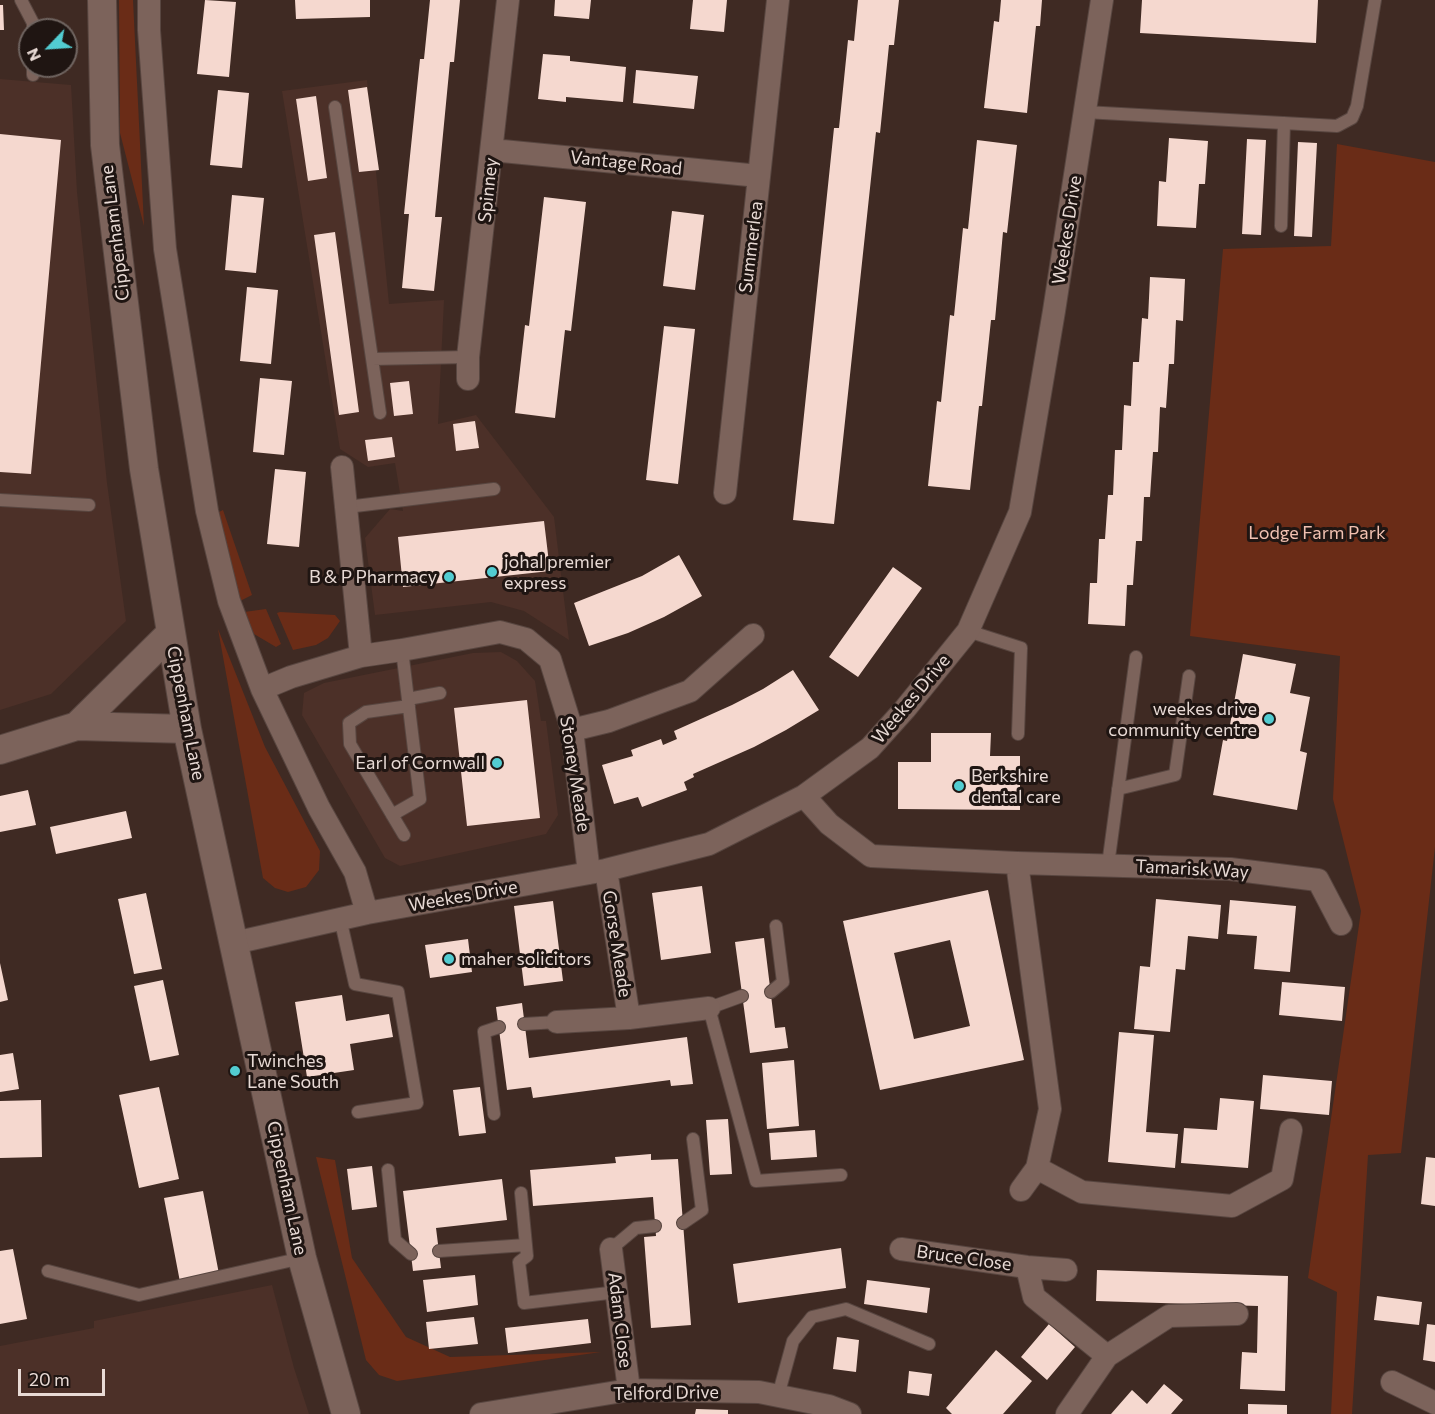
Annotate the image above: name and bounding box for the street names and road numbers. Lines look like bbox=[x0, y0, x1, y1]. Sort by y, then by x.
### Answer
street label: Vantage Road bbox=[569, 146, 683, 180]
street label: Spinney bbox=[474, 157, 502, 223]
street label: Cippenham Lane bbox=[96, 164, 134, 302]
street label: Weekes Drive bbox=[1048, 174, 1086, 286]
street label: Summerlea bbox=[735, 200, 767, 294]
street label: Cippenham Lane bbox=[162, 644, 210, 782]
street label: Weekes Drive bbox=[867, 650, 955, 748]
street label: Stoney Meade bbox=[555, 715, 595, 833]
street label: Tamarisk Way bbox=[1135, 855, 1249, 883]
street label: Weekes Drive bbox=[407, 876, 519, 916]
street label: Gorse Meade bbox=[598, 889, 636, 999]
street label: Cippenham Lane bbox=[262, 1119, 312, 1257]
street label: Bruce Close bbox=[915, 1241, 1013, 1275]
street label: Adam Close bbox=[603, 1271, 637, 1369]
street label: Telford Drive bbox=[613, 1381, 719, 1405]

